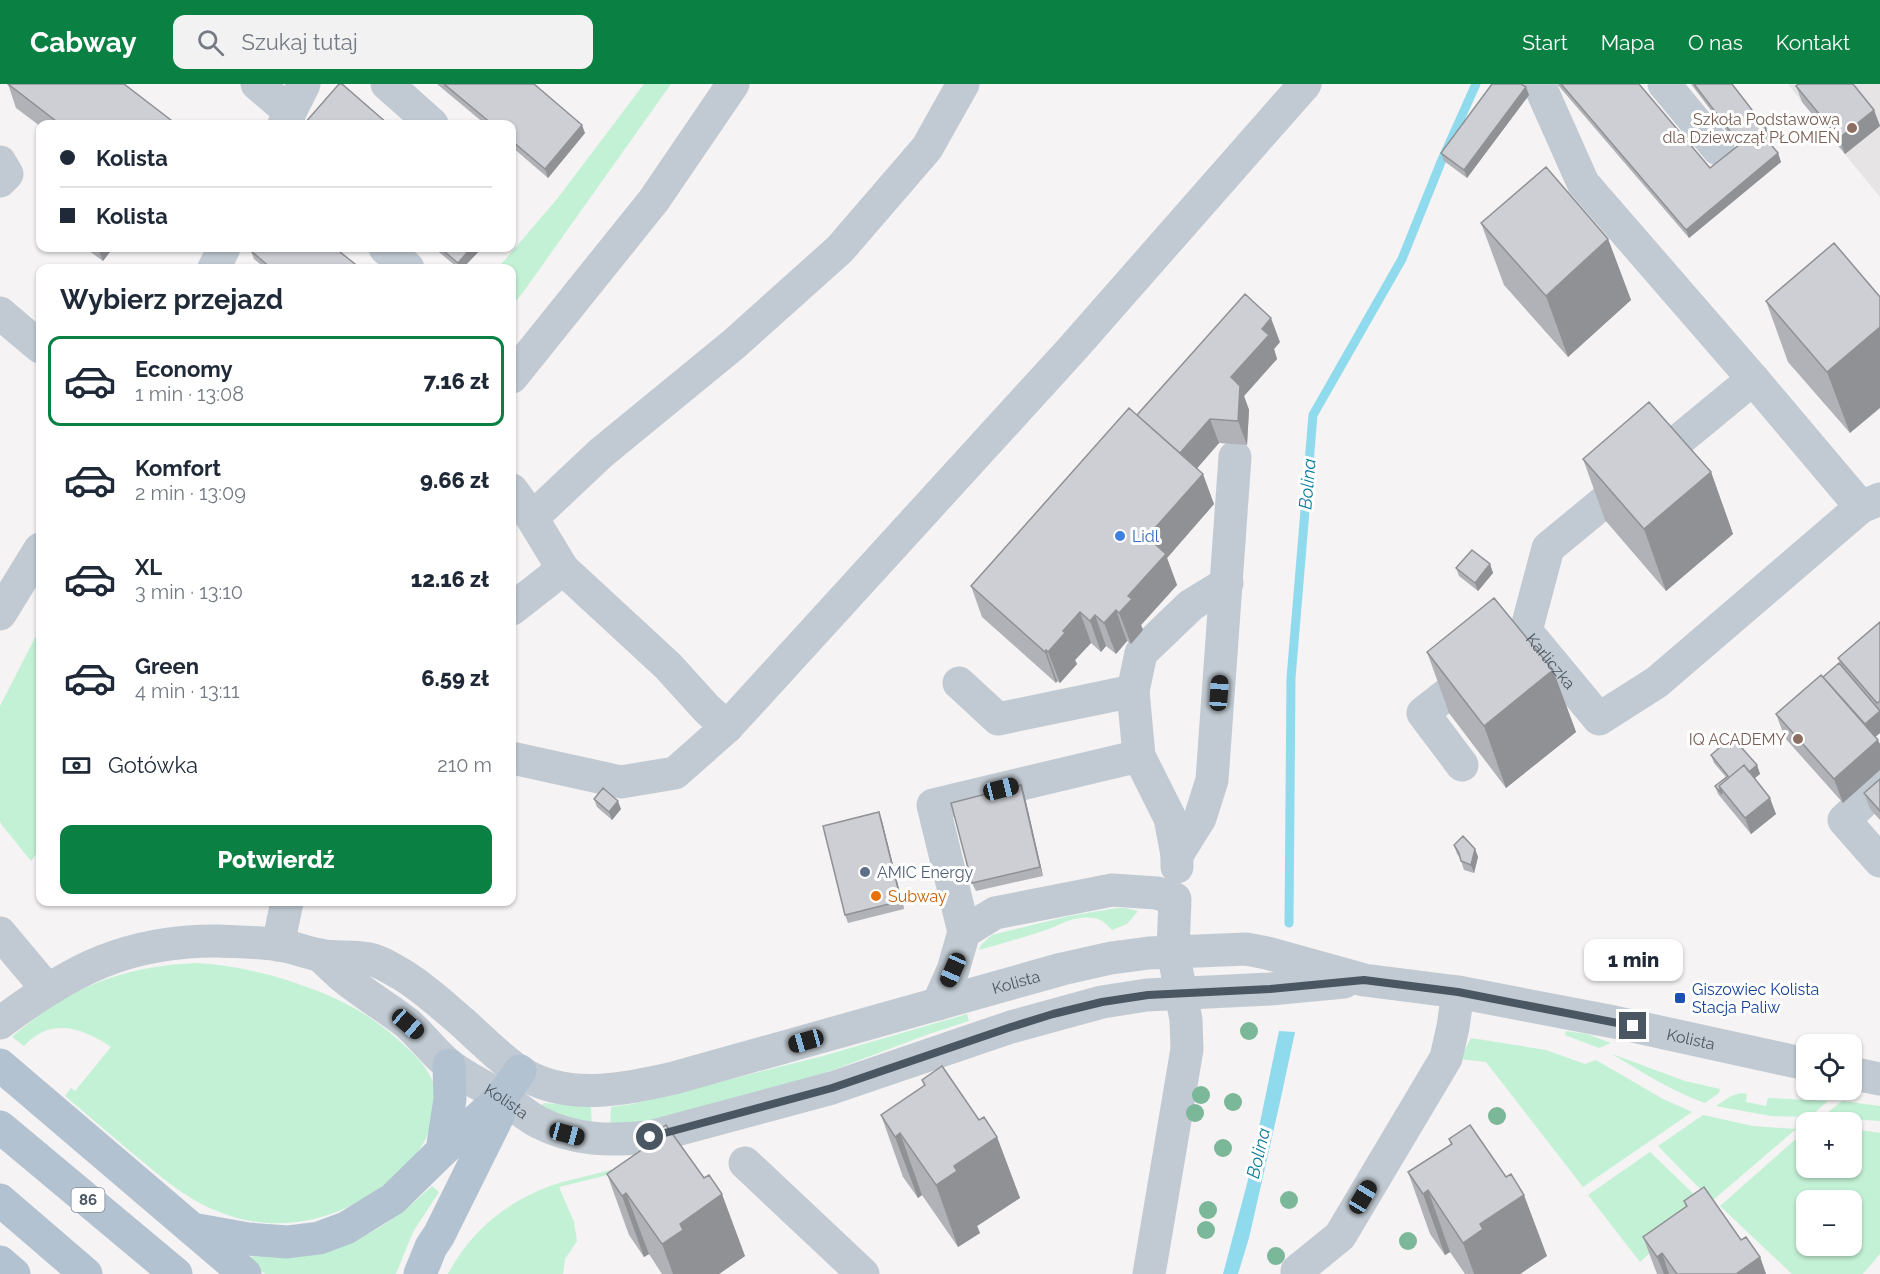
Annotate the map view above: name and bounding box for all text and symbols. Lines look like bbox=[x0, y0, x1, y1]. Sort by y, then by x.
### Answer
search box bbox=[173, 15, 593, 69]
text: Cabway bbox=[30, 26, 137, 59]
icon: search bbox=[194, 26, 227, 59]
text: Szukaj tutaj bbox=[242, 29, 358, 55]
text: Start bbox=[1522, 30, 1568, 55]
text: Mapa bbox=[1601, 30, 1655, 55]
text: O nas bbox=[1688, 30, 1743, 55]
text: Kontakt bbox=[1776, 30, 1850, 55]
place label: Szkoła Podstawowa dla Dziewcząt PŁOMIEŃ bbox=[1662, 110, 1840, 147]
marker: Szkoła Podstawowa dla Dziewcząt PŁOMIEŃ bbox=[1845, 121, 1859, 135]
text: Kolista bbox=[96, 145, 168, 171]
text: Kolista bbox=[96, 203, 168, 229]
text: Wybierz przejazd bbox=[60, 284, 283, 315]
icon: car bbox=[63, 354, 117, 408]
text: Economy bbox=[135, 356, 233, 382]
text: 7.16 zł bbox=[423, 368, 489, 394]
text: 1 min · 13:08 bbox=[135, 382, 244, 406]
icon: car bbox=[63, 453, 117, 507]
text: Komfort bbox=[135, 455, 221, 481]
water label: Bolina bbox=[1294, 457, 1320, 510]
text: 9.66 zł bbox=[420, 467, 489, 493]
text: 2 min · 13:09 bbox=[135, 481, 246, 505]
place label: Lidl bbox=[1132, 527, 1160, 546]
marker: Lidl bbox=[1113, 529, 1127, 543]
icon: car bbox=[63, 552, 117, 606]
text: XL bbox=[135, 554, 162, 580]
text: 12.16 zł bbox=[411, 566, 489, 592]
text: 3 min · 13:10 bbox=[135, 580, 243, 604]
street label: Karliczka bbox=[1522, 629, 1579, 693]
icon: car bbox=[63, 651, 117, 705]
text: Green bbox=[135, 653, 199, 679]
text: 6.59 zł bbox=[421, 665, 489, 691]
car bbox=[1209, 674, 1229, 712]
text: 4 min · 13:11 bbox=[135, 679, 240, 703]
place label: IQ ACADEMY bbox=[1689, 730, 1787, 749]
marker: IQ ACADEMY bbox=[1791, 732, 1805, 746]
icon: cash bbox=[60, 749, 93, 782]
text: Gotówka bbox=[108, 752, 198, 778]
text: 210 m bbox=[437, 753, 492, 777]
car bbox=[981, 776, 1021, 802]
button: Potwierdź bbox=[60, 825, 492, 894]
place label: AMIC Energy bbox=[877, 863, 974, 882]
marker: AMIC Energy bbox=[858, 865, 872, 879]
place label: Subway bbox=[888, 887, 947, 906]
marker: Subway bbox=[869, 889, 883, 903]
callout: 1 min bbox=[1584, 939, 1682, 981]
text: 1 min bbox=[1608, 948, 1659, 972]
car bbox=[937, 950, 969, 990]
street label: Kolista bbox=[990, 966, 1042, 998]
place label: Giszowiec Kolista Stacja Paliw bbox=[1692, 980, 1819, 1017]
marker: Giszowiec Kolista Stacja Paliw bbox=[1673, 991, 1687, 1005]
car bbox=[389, 1005, 427, 1043]
route end bbox=[1619, 1012, 1646, 1039]
street label: Kolista bbox=[1665, 1024, 1717, 1053]
car bbox=[786, 1027, 826, 1055]
map controls bbox=[1796, 1034, 1862, 1256]
button: locate bbox=[1796, 1034, 1862, 1100]
street label: Kolista bbox=[481, 1080, 532, 1123]
button: + bbox=[1796, 1112, 1862, 1178]
car bbox=[547, 1121, 587, 1147]
route start bbox=[636, 1123, 663, 1150]
water label: Bolina bbox=[1242, 1125, 1274, 1180]
car bbox=[1346, 1177, 1380, 1217]
road number: 86 bbox=[72, 1188, 104, 1212]
button: − bbox=[1796, 1190, 1862, 1256]

